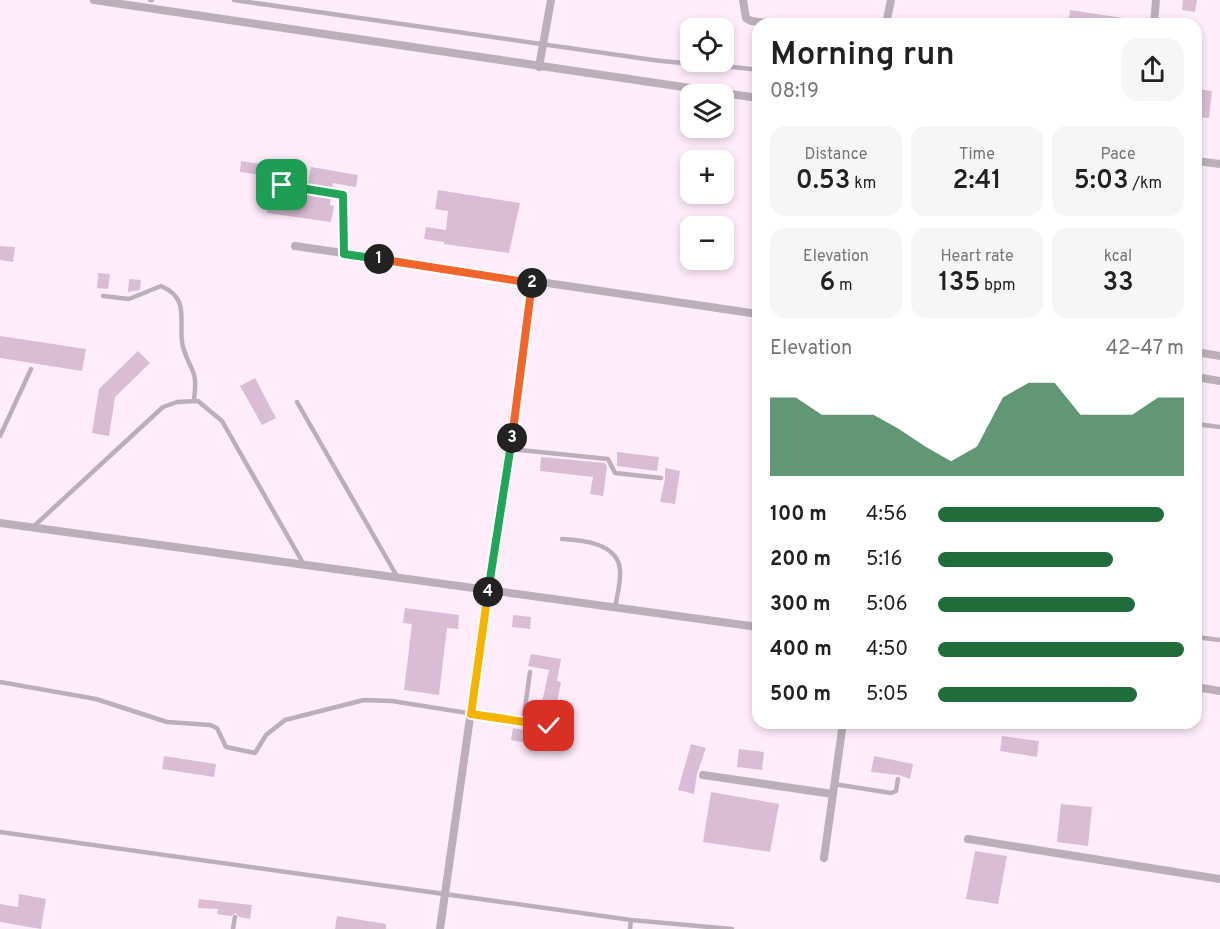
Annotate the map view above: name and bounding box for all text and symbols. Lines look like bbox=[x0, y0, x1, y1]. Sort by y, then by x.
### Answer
map controls bbox=[680, 18, 734, 270]
button: locate bbox=[680, 18, 734, 72]
text: Morning run bbox=[770, 35, 955, 77]
button: share bbox=[1121, 38, 1184, 101]
text: 08:19 bbox=[770, 79, 819, 105]
button: layers bbox=[680, 84, 734, 138]
text: Distance bbox=[805, 145, 867, 165]
text: Time bbox=[959, 145, 995, 165]
text: Pace bbox=[1100, 145, 1136, 165]
button: + bbox=[680, 150, 734, 204]
pin bbox=[256, 159, 307, 210]
text: 0.53 bbox=[796, 165, 850, 198]
text: 2:41 bbox=[953, 165, 1001, 198]
text: 5:03 bbox=[1074, 165, 1129, 198]
icon: arrive bbox=[265, 168, 298, 201]
text: km bbox=[850, 174, 876, 194]
text: /km bbox=[1129, 174, 1162, 194]
button: − bbox=[680, 216, 734, 270]
pin: 1 bbox=[364, 244, 394, 274]
text: Elevation bbox=[803, 247, 869, 267]
text: Heart rate bbox=[940, 247, 1014, 267]
text: kcal bbox=[1104, 247, 1132, 267]
text: 1 bbox=[376, 249, 382, 269]
text: 6 bbox=[819, 267, 835, 300]
text: 135 bbox=[939, 267, 980, 300]
text: 33 bbox=[1102, 267, 1134, 300]
pin: 2 bbox=[517, 268, 547, 298]
text: 2 bbox=[527, 273, 537, 293]
text: m bbox=[835, 276, 853, 296]
text: bpm bbox=[980, 276, 1015, 296]
text: Elevation bbox=[770, 336, 852, 362]
text: 42–47 m bbox=[1106, 336, 1184, 362]
pin: 3 bbox=[497, 423, 527, 453]
text: 3 bbox=[507, 428, 517, 448]
text: 100 m bbox=[770, 502, 827, 528]
text: 4:56 bbox=[866, 502, 907, 528]
text: 200 m bbox=[770, 547, 831, 573]
text: 5:16 bbox=[866, 547, 902, 573]
pin: 4 bbox=[473, 577, 503, 607]
text: 4 bbox=[483, 582, 493, 602]
text: 300 m bbox=[770, 592, 831, 618]
text: 5:06 bbox=[866, 592, 908, 618]
text: 400 m bbox=[770, 637, 832, 663]
text: 4:50 bbox=[866, 637, 908, 663]
text: 500 m bbox=[770, 682, 831, 708]
text: 5:05 bbox=[866, 682, 908, 708]
pin bbox=[523, 700, 574, 751]
icon: check bbox=[532, 709, 565, 742]

